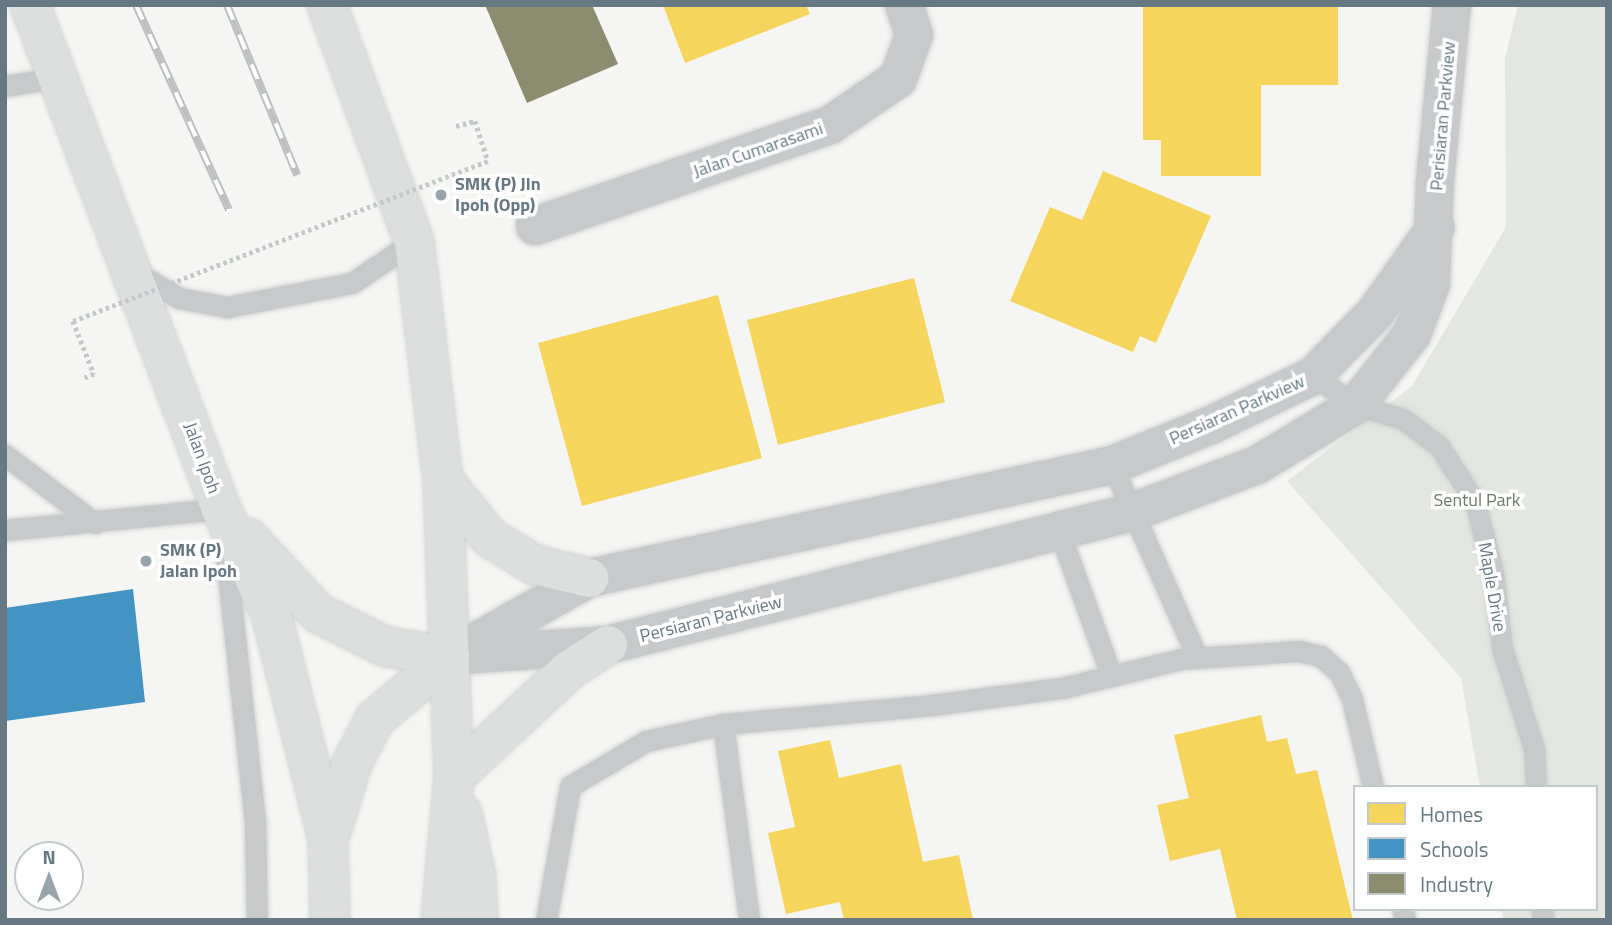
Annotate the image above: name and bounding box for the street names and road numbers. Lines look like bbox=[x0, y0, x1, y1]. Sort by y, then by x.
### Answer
street label: Perisiaran Parkview bbox=[1426, 40, 1460, 192]
street label: Jalan Cumarasami bbox=[690, 118, 826, 182]
street label: Persiaran Parkview bbox=[1166, 370, 1308, 450]
street label: Jalan Ipoh bbox=[179, 419, 225, 497]
street label: Maple Drive bbox=[1474, 541, 1510, 633]
street label: Persiaran Parkview bbox=[638, 591, 784, 647]

